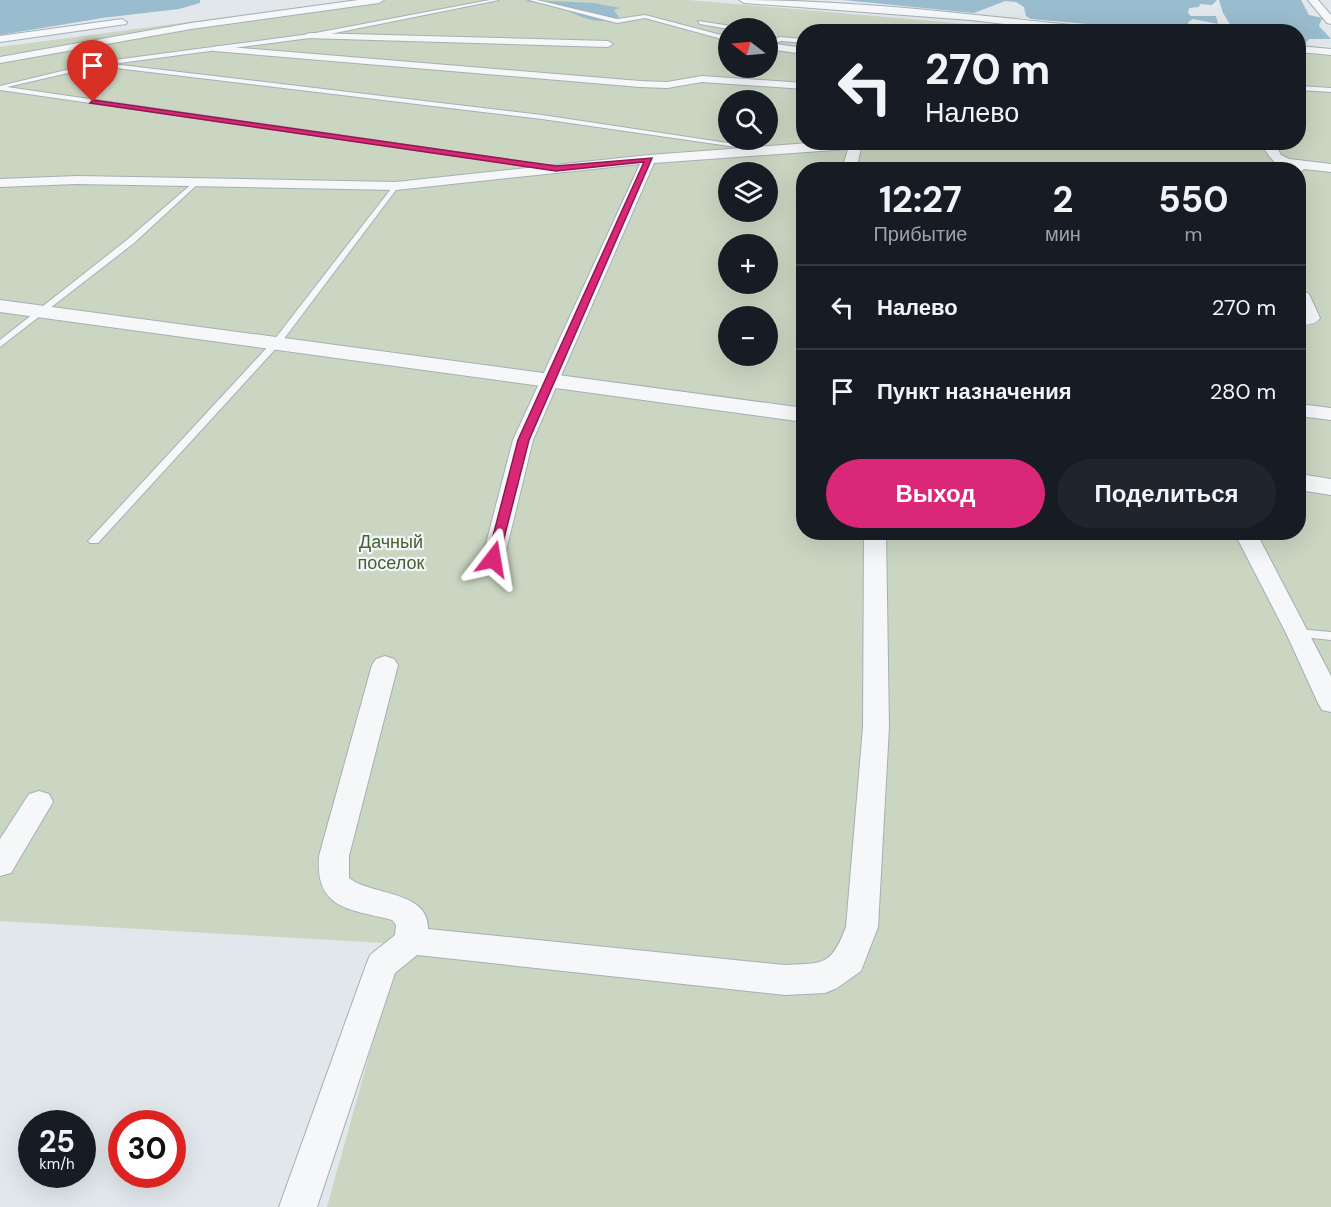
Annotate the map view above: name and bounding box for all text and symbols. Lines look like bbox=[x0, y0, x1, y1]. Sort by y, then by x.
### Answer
north arrow bbox=[718, 18, 778, 78]
map controls bbox=[718, 18, 778, 366]
pin bbox=[67, 40, 118, 102]
text: 270 m bbox=[925, 42, 1050, 97]
icon: left bbox=[826, 48, 904, 126]
icon: arrive bbox=[76, 49, 109, 82]
button: search bbox=[718, 90, 778, 150]
text: Налево bbox=[925, 95, 1019, 130]
button: layers bbox=[718, 162, 778, 222]
text: 12:27 bbox=[879, 176, 962, 223]
text: 2 bbox=[1053, 176, 1073, 223]
text: 550 bbox=[1158, 176, 1228, 223]
text: Прибытие bbox=[873, 221, 967, 247]
text: мин bbox=[1045, 221, 1081, 247]
text: m bbox=[1185, 221, 1202, 247]
button: + bbox=[718, 234, 778, 294]
icon: left bbox=[826, 291, 859, 324]
text: Налево bbox=[877, 293, 958, 322]
text: 270 m bbox=[1212, 293, 1276, 322]
button: − bbox=[718, 306, 778, 366]
icon: arrive bbox=[826, 375, 859, 408]
text: Пункт назначения bbox=[877, 377, 1072, 406]
text: 280 m bbox=[1210, 377, 1276, 406]
button: Выход bbox=[826, 459, 1045, 528]
button: Поделиться bbox=[1057, 459, 1276, 528]
position arrow bbox=[461, 527, 525, 591]
park label: Дачный поселок bbox=[358, 530, 425, 575]
speed limit sign: 30 bbox=[108, 1110, 186, 1188]
text: 25 bbox=[39, 1122, 75, 1161]
text: km/h bbox=[39, 1154, 75, 1174]

